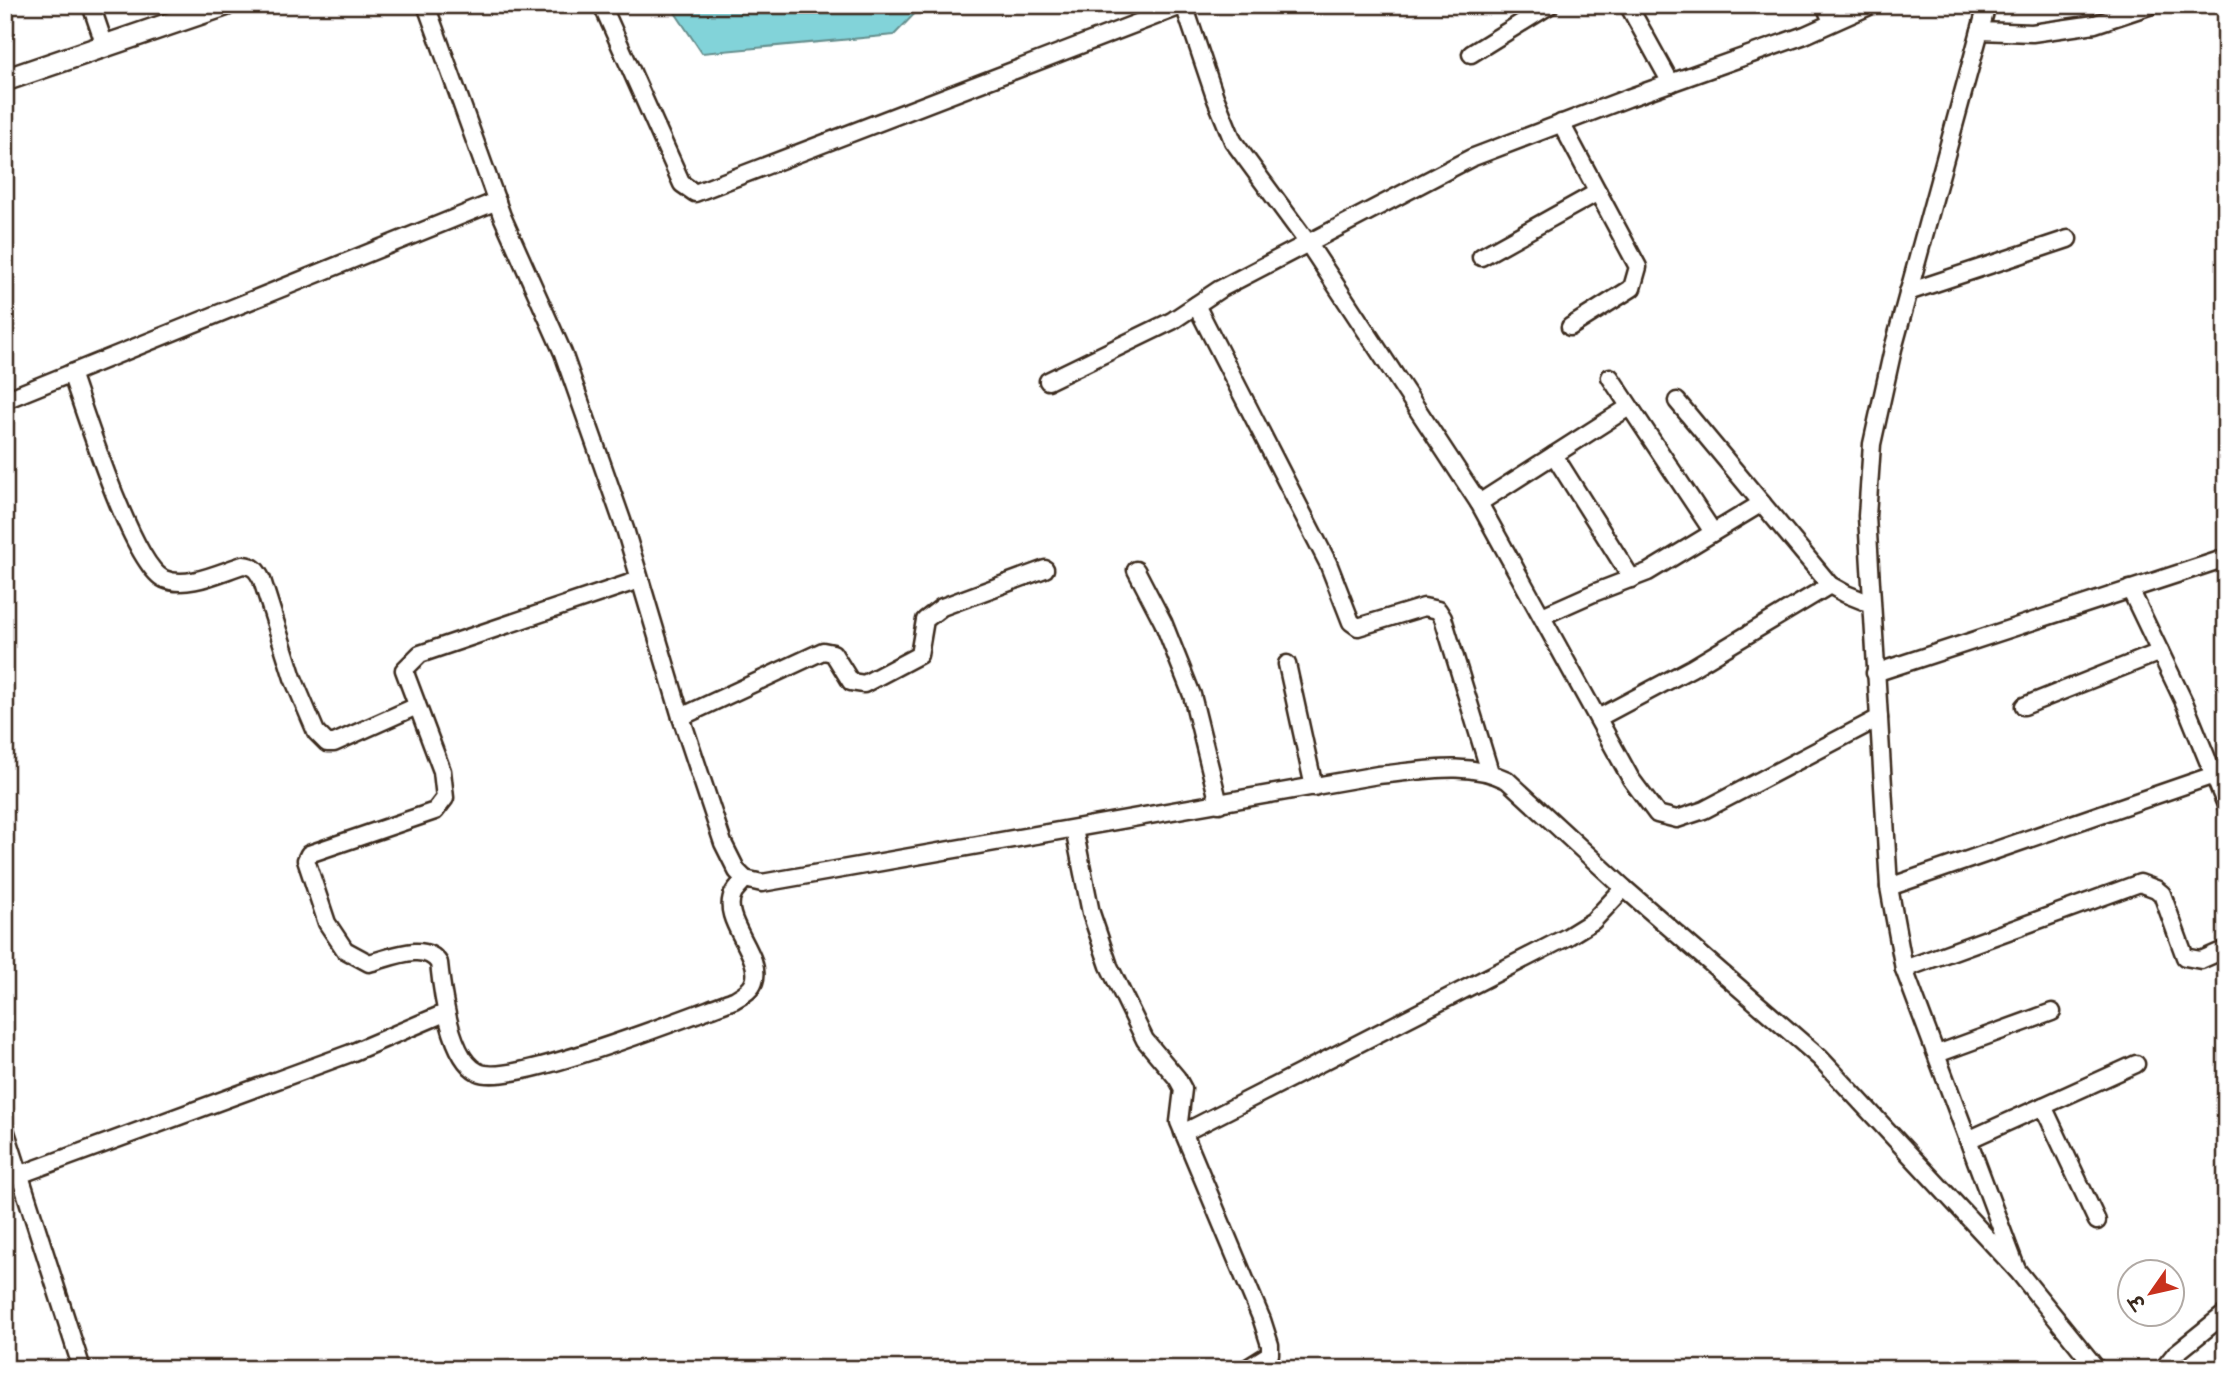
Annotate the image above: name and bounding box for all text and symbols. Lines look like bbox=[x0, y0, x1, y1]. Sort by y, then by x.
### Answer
north arrow bbox=[2116, 1258, 2186, 1328]
text: उ bbox=[2124, 1289, 2152, 1315]

